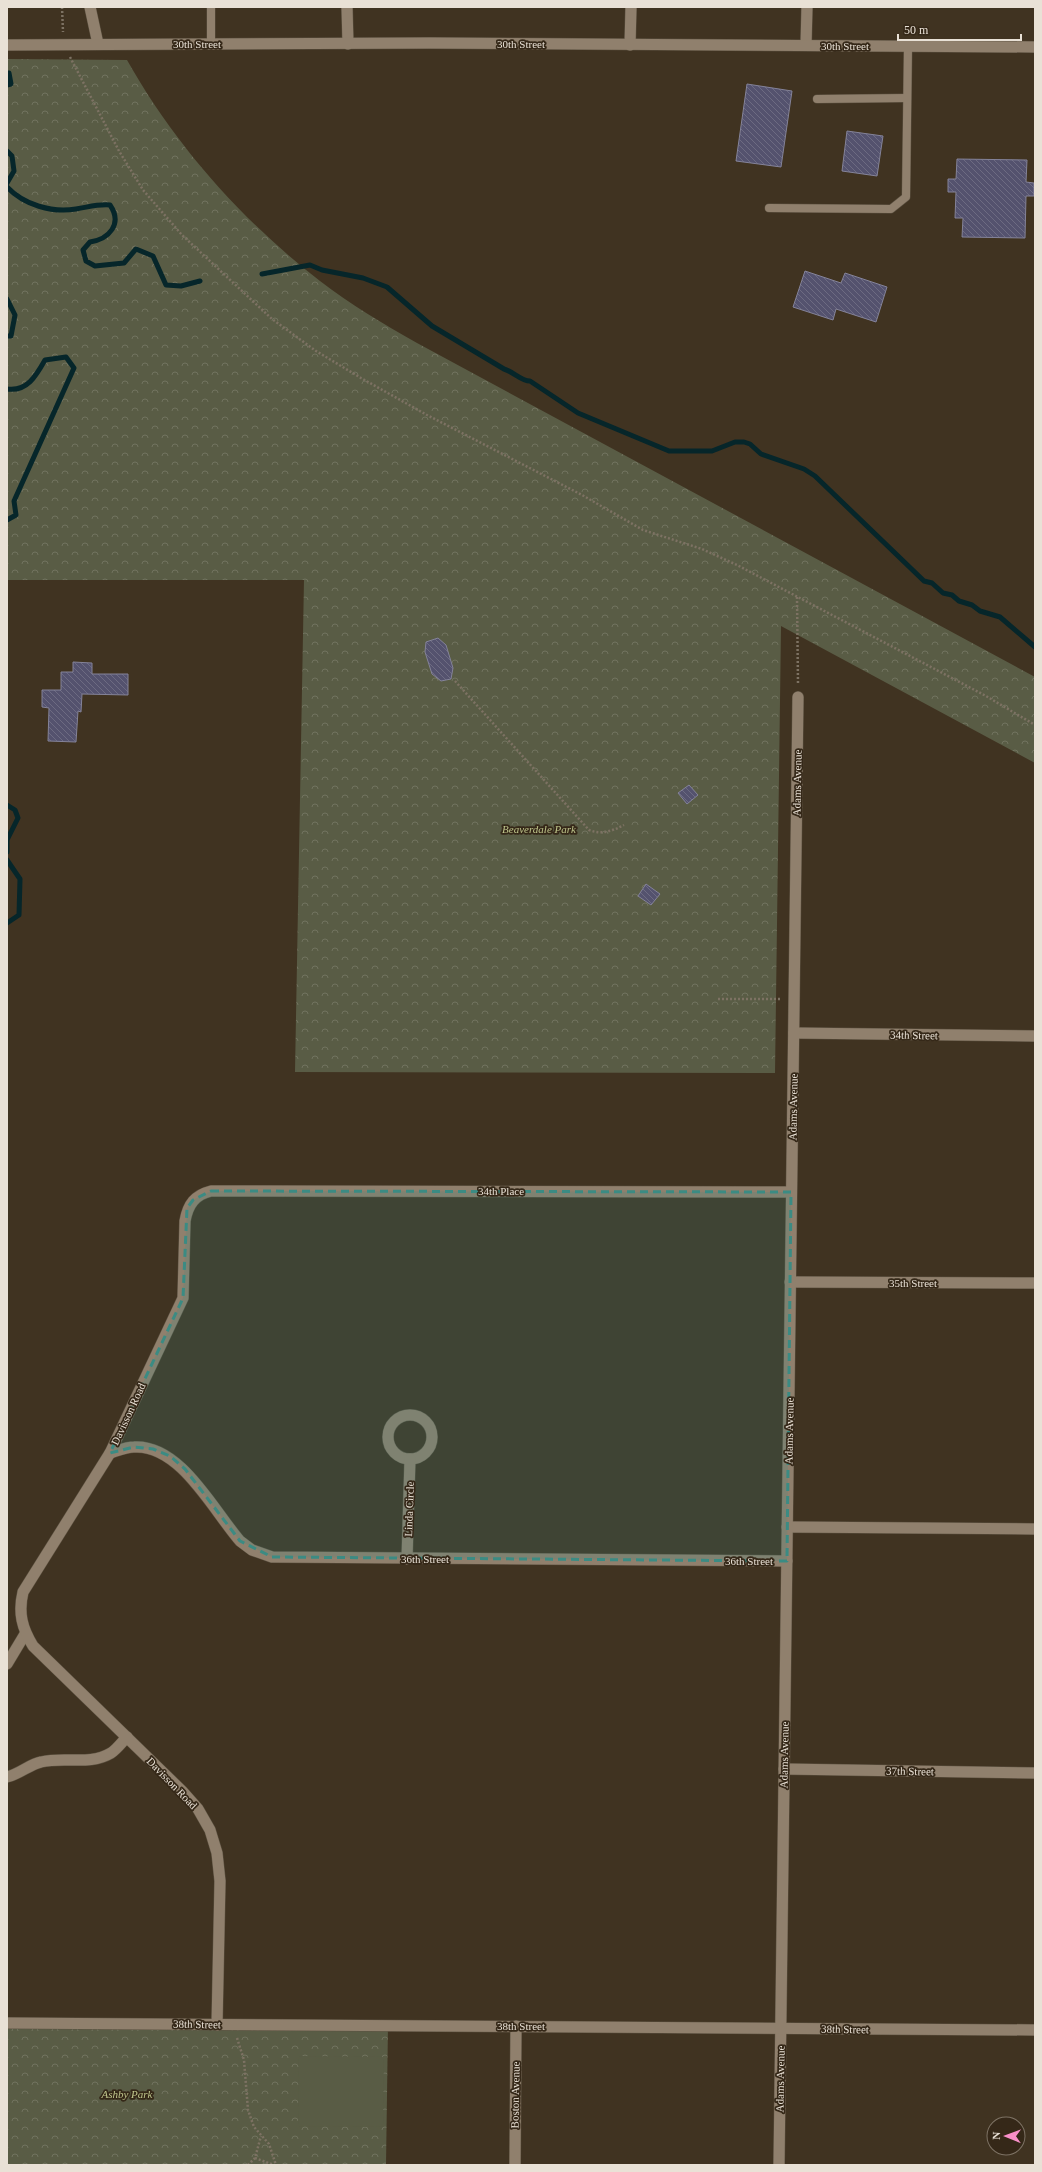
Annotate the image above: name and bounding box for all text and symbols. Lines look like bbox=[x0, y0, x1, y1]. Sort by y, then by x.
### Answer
scale bar bbox=[898, 16, 1021, 42]
text: 50 m bbox=[904, 23, 929, 37]
street label: 30th Street bbox=[173, 38, 221, 50]
street label: 30th Street bbox=[497, 38, 545, 50]
street label: 30th Street bbox=[821, 40, 869, 52]
street label: Adams Avenue bbox=[790, 749, 804, 816]
park label: Beaverdale Park bbox=[502, 823, 577, 835]
street label: 34th Street bbox=[890, 1029, 938, 1041]
street label: Adams Avenue bbox=[786, 1073, 800, 1140]
street label: 34th Place bbox=[478, 1185, 524, 1197]
street label: 35th Street bbox=[889, 1277, 937, 1289]
street label: Davisson Road bbox=[108, 1381, 148, 1447]
street label: Adams Avenue bbox=[782, 1397, 796, 1464]
street label: Linda Circle bbox=[402, 1481, 416, 1537]
street label: 36th Street bbox=[401, 1553, 449, 1565]
street label: 36th Street bbox=[725, 1555, 773, 1567]
street label: Adams Avenue bbox=[777, 1721, 791, 1788]
street label: Davisson Road bbox=[144, 1755, 200, 1812]
street label: 37th Street bbox=[886, 1765, 934, 1777]
street label: 38th Street bbox=[173, 2018, 221, 2030]
street label: 38th Street bbox=[497, 2020, 545, 2032]
street label: 38th Street bbox=[821, 2023, 869, 2035]
street label: Adams Avenue bbox=[773, 2045, 787, 2112]
street label: Boston Avenue bbox=[508, 2061, 522, 2128]
park label: Ashby Park bbox=[100, 2088, 154, 2100]
north arrow bbox=[986, 2116, 1026, 2156]
text: N bbox=[990, 2132, 1002, 2140]

